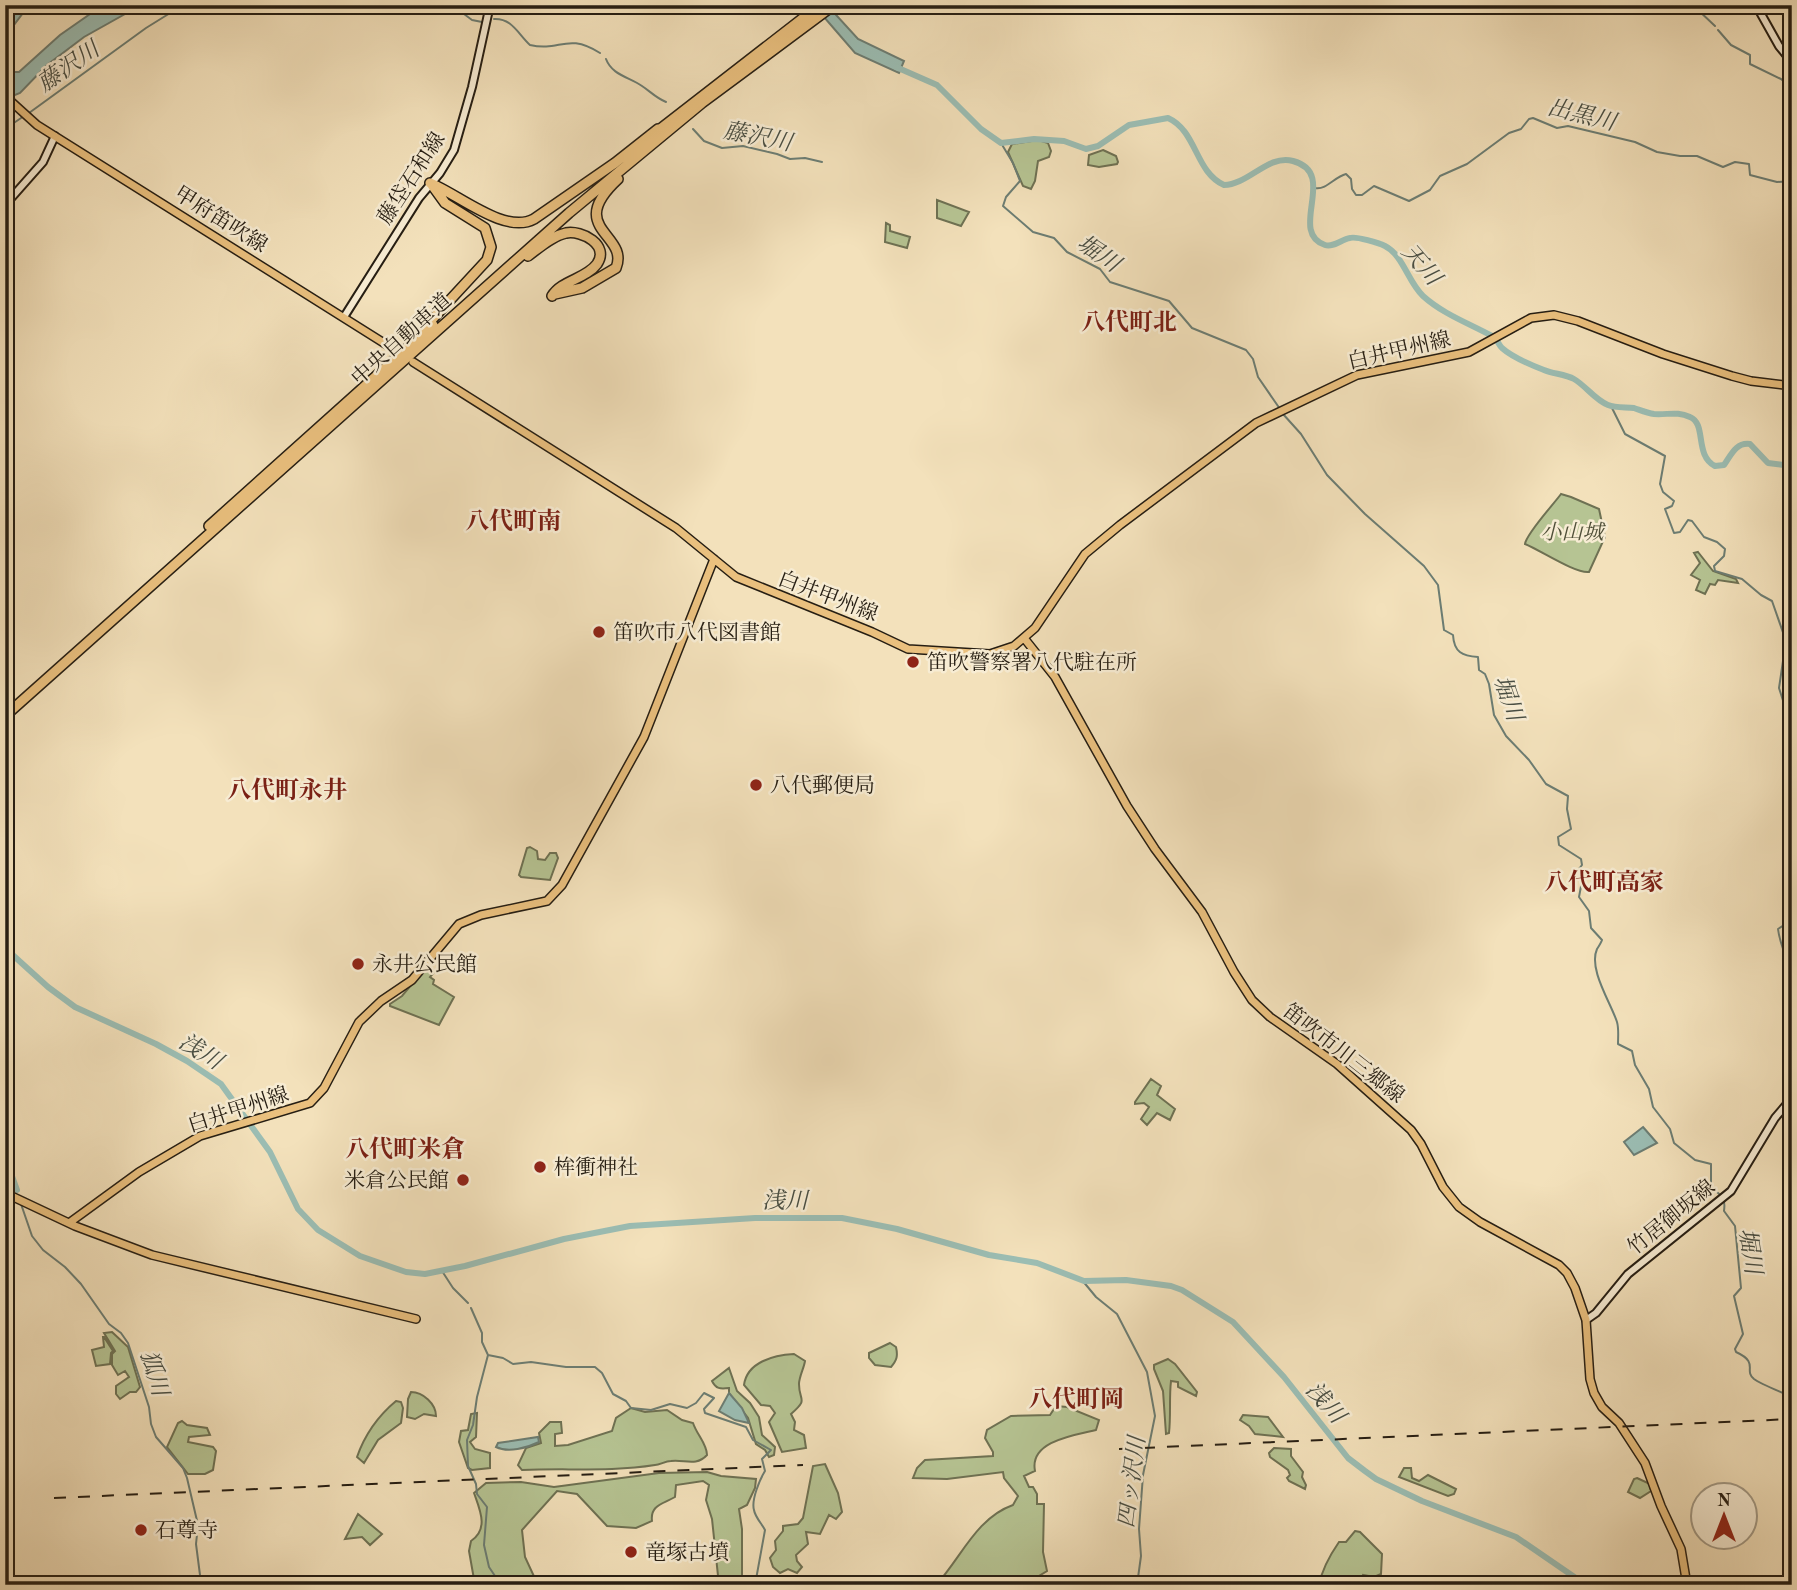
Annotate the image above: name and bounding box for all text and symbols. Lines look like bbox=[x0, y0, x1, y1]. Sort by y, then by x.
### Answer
water label: 藤沢川 bbox=[33, 35, 106, 96]
water label: 出黒川 bbox=[1545, 94, 1621, 136]
water label: 藤沢川 bbox=[722, 118, 797, 156]
street label: 藤垈石和線 bbox=[372, 127, 450, 229]
street label: 甲府笛吹線 bbox=[170, 182, 271, 257]
water label: 堀川 bbox=[1073, 231, 1127, 278]
water label: 天川 bbox=[1397, 239, 1447, 292]
street label: 中央自動車道 bbox=[347, 289, 456, 390]
district label: 八代町北 bbox=[1081, 309, 1177, 336]
street label: 白井甲州線 bbox=[1345, 327, 1453, 374]
district label: 八代町南 bbox=[465, 508, 561, 535]
park label: 小山城 bbox=[1541, 521, 1606, 544]
street label: 白井甲州線 bbox=[775, 567, 881, 626]
place label: 笛吹市八代図書館 bbox=[613, 621, 781, 644]
marker: 笛吹市八代図書館 bbox=[591, 624, 607, 640]
place label: 笛吹警察署八代駐在所 bbox=[927, 651, 1137, 674]
marker: 笛吹警察署八代駐在所 bbox=[905, 654, 921, 670]
water label: 堀川 bbox=[1489, 673, 1528, 727]
place label: 八代郵便局 bbox=[770, 774, 875, 797]
district label: 八代町永井 bbox=[227, 777, 347, 804]
marker: 八代郵便局 bbox=[748, 777, 764, 793]
district label: 八代町高家 bbox=[1544, 869, 1664, 896]
place label: 永井公民館 bbox=[372, 953, 477, 976]
marker: 永井公民館 bbox=[350, 956, 366, 972]
street label: 笛吹市川三郷線 bbox=[1279, 999, 1409, 1108]
water label: 浅川 bbox=[175, 1029, 229, 1076]
street label: 白井甲州線 bbox=[185, 1082, 292, 1137]
district label: 八代町米倉 bbox=[345, 1136, 465, 1163]
place label: 桙衝神社 bbox=[554, 1156, 638, 1179]
marker: 桙衝神社 bbox=[532, 1159, 548, 1175]
place label: 米倉公民館 bbox=[344, 1169, 449, 1192]
marker: 米倉公民館 bbox=[455, 1172, 471, 1188]
street label: 竹居御坂線 bbox=[1623, 1175, 1719, 1259]
water label: 浅川 bbox=[762, 1188, 811, 1213]
water label: 堀川 bbox=[1735, 1227, 1766, 1279]
water label: 狐川 bbox=[136, 1347, 174, 1402]
water label: 浅川 bbox=[1301, 1377, 1352, 1430]
district label: 八代町岡 bbox=[1028, 1386, 1124, 1413]
water label: 四ッ沢川 bbox=[1114, 1432, 1150, 1529]
north arrow bbox=[1688, 1482, 1758, 1552]
text: N bbox=[1717, 1492, 1732, 1511]
place label: 石尊寺 bbox=[155, 1519, 218, 1542]
marker: 石尊寺 bbox=[133, 1522, 149, 1538]
place label: 竜塚古墳 bbox=[645, 1541, 729, 1564]
marker: 竜塚古墳 bbox=[623, 1544, 639, 1560]

